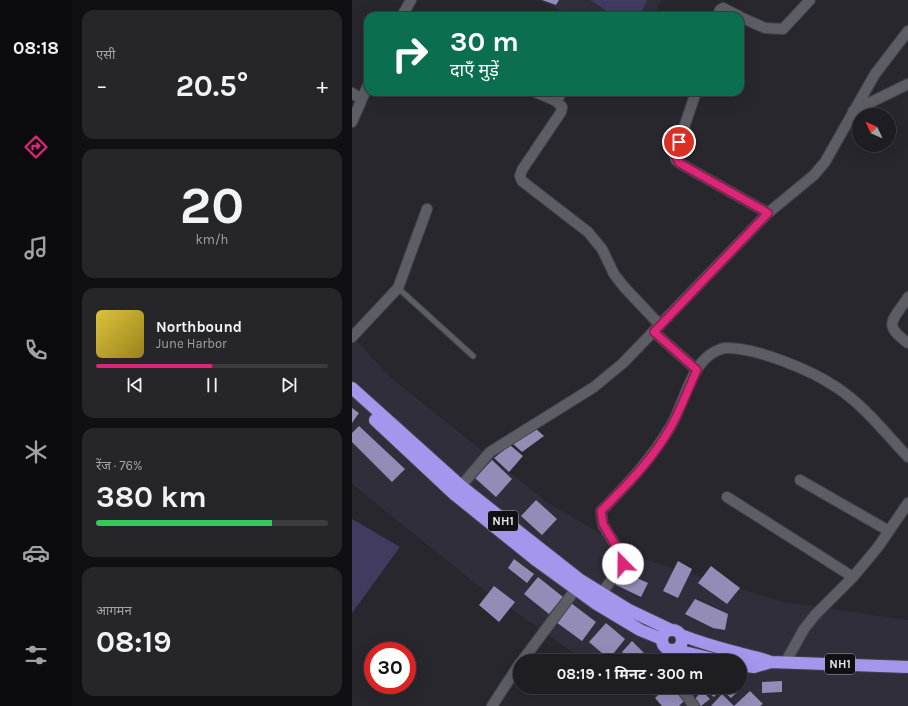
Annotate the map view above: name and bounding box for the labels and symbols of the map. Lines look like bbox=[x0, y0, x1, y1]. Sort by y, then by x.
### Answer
north arrow bbox=[852, 108, 896, 152]
pin bbox=[662, 125, 696, 159]
road number: NH1 bbox=[488, 511, 518, 531]
position arrow bbox=[602, 543, 644, 585]
speed limit sign: 30 bbox=[364, 642, 416, 694]
road number: NH1 bbox=[825, 654, 855, 674]

